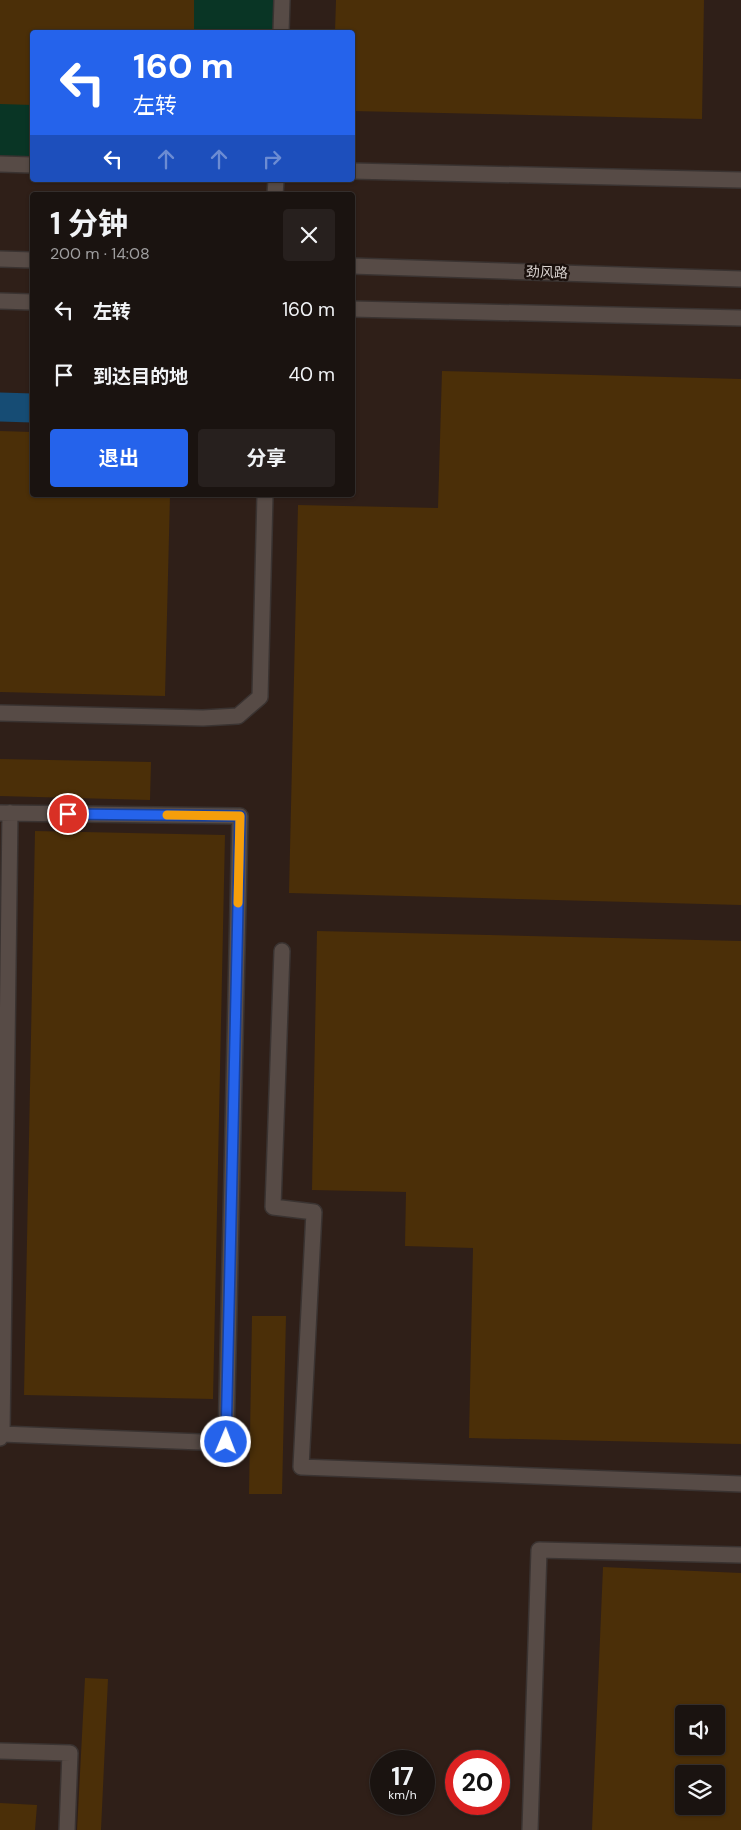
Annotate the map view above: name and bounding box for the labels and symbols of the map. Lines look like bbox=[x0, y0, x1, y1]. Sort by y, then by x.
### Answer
street label: 劲风路 bbox=[526, 262, 568, 282]
pin bbox=[47, 793, 89, 835]
position arrow bbox=[199, 1415, 251, 1467]
speed limit sign: 20 bbox=[445, 1750, 510, 1815]

